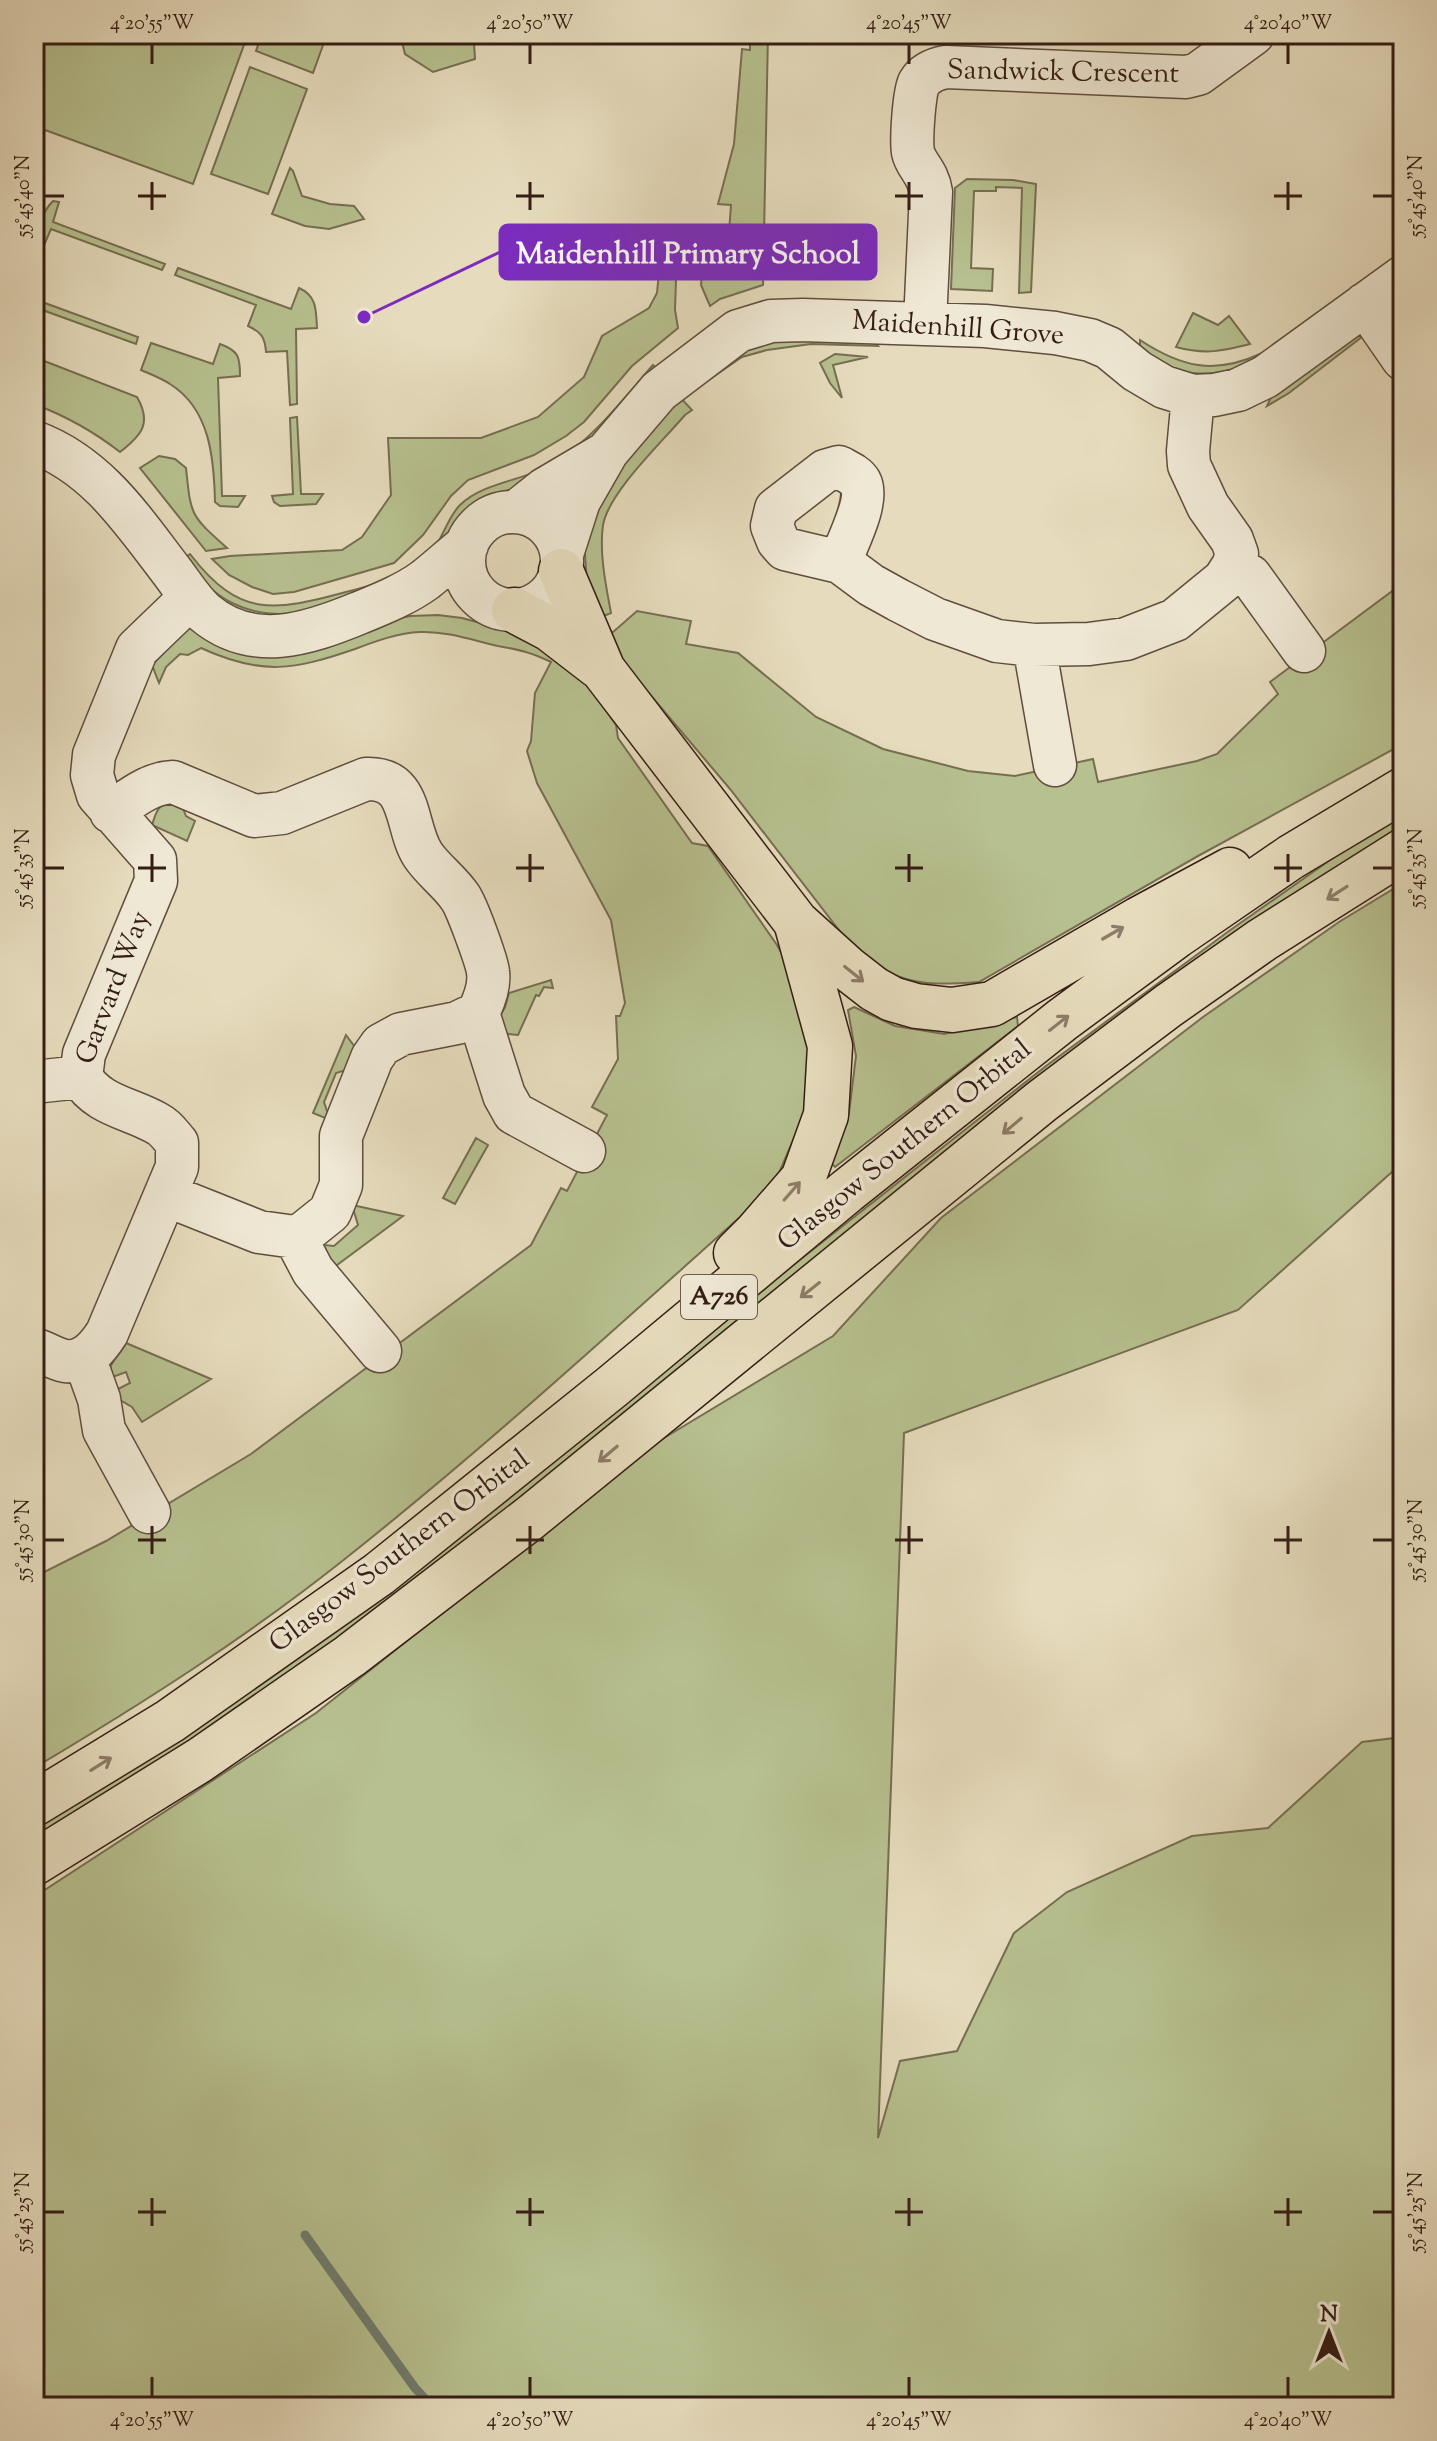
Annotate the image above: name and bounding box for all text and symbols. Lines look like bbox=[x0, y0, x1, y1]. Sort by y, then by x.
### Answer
text: 4°20'55"W bbox=[110, 10, 194, 39]
text: 4°20'50"W bbox=[486, 10, 574, 39]
text: 4°20'45"W bbox=[866, 10, 952, 39]
text: 4°20'40"W bbox=[1244, 10, 1332, 39]
street label: Sandwick Crescent bbox=[947, 51, 1180, 95]
text: 55°45'40"N bbox=[10, 155, 39, 238]
text: 55°45'40"N bbox=[1403, 155, 1432, 238]
callout: Maidenhill Primary School bbox=[500, 225, 876, 279]
text: Maidenhill Primary School bbox=[516, 234, 861, 277]
street label: Maidenhill Grove bbox=[851, 302, 1065, 356]
text: 55°45'35"N bbox=[10, 828, 39, 909]
text: 55°45'35"N bbox=[1403, 828, 1432, 909]
one-way arrow bbox=[1326, 885, 1349, 901]
street label: Garvard Way bbox=[66, 905, 162, 1070]
one-way arrow bbox=[1101, 925, 1124, 941]
one-way arrow bbox=[843, 965, 864, 982]
one-way arrow bbox=[1048, 1014, 1069, 1031]
street label: Glasgow Southern Orbital bbox=[769, 1031, 1041, 1261]
one-way arrow bbox=[1003, 1117, 1023, 1135]
one-way arrow bbox=[783, 1181, 801, 1202]
road number: A726 bbox=[681, 1275, 757, 1319]
one-way arrow bbox=[800, 1281, 821, 1298]
street label: Glasgow Southern Orbital bbox=[261, 1441, 539, 1663]
one-way arrow bbox=[598, 1444, 619, 1462]
text: 55°45'30"N bbox=[10, 1499, 39, 1582]
text: 55°45'30"N bbox=[1403, 1499, 1432, 1582]
one-way arrow bbox=[89, 1755, 112, 1771]
text: 55°45'25"N bbox=[10, 2172, 39, 2253]
text: 55°45'25"N bbox=[1403, 2172, 1432, 2253]
north arrow bbox=[1289, 2293, 1369, 2373]
text: N bbox=[1320, 2300, 1338, 2332]
text: 4°20'55"W bbox=[110, 2407, 194, 2436]
text: 4°20'50"W bbox=[486, 2407, 574, 2436]
text: 4°20'45"W bbox=[866, 2407, 952, 2436]
text: 4°20'40"W bbox=[1244, 2407, 1332, 2436]

